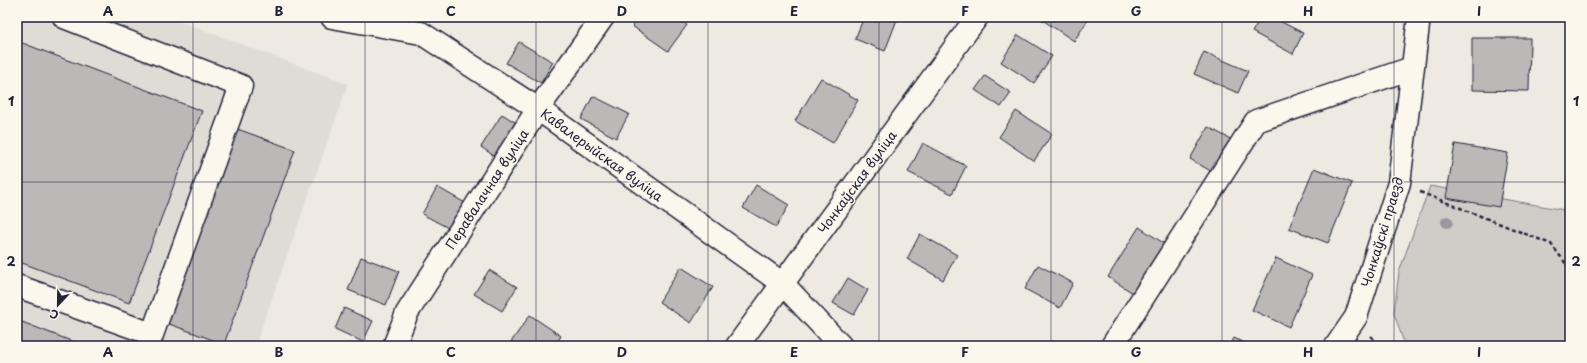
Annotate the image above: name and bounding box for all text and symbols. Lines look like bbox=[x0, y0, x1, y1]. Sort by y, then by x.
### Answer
text: A bbox=[103, 1, 113, 20]
text: B bbox=[275, 1, 284, 20]
text: C bbox=[446, 1, 456, 20]
text: D bbox=[617, 1, 627, 20]
text: E bbox=[790, 1, 798, 20]
text: F bbox=[961, 1, 969, 20]
text: G bbox=[1131, 1, 1141, 20]
text: H bbox=[1303, 1, 1313, 20]
text: I bbox=[1477, 1, 1481, 20]
text: 1 bbox=[8, 91, 14, 110]
text: 1 bbox=[1573, 91, 1579, 110]
street label: Кавалерыйская вуліца bbox=[537, 104, 667, 205]
street label: Перавалачная вуліца bbox=[440, 125, 533, 253]
street label: Чонкаўская вуліца bbox=[813, 126, 901, 237]
street label: Чонкаўскі праезд bbox=[1356, 174, 1407, 289]
text: 2 bbox=[6, 251, 16, 270]
text: 2 bbox=[1571, 251, 1581, 270]
north arrow bbox=[38, 285, 78, 325]
text: С bbox=[47, 305, 61, 324]
text: A bbox=[103, 342, 113, 361]
text: B bbox=[275, 342, 284, 361]
text: C bbox=[446, 342, 456, 361]
text: D bbox=[617, 342, 627, 361]
text: E bbox=[790, 342, 798, 361]
text: F bbox=[961, 342, 969, 361]
text: G bbox=[1131, 342, 1141, 361]
text: H bbox=[1303, 342, 1313, 361]
text: I bbox=[1477, 342, 1481, 361]

